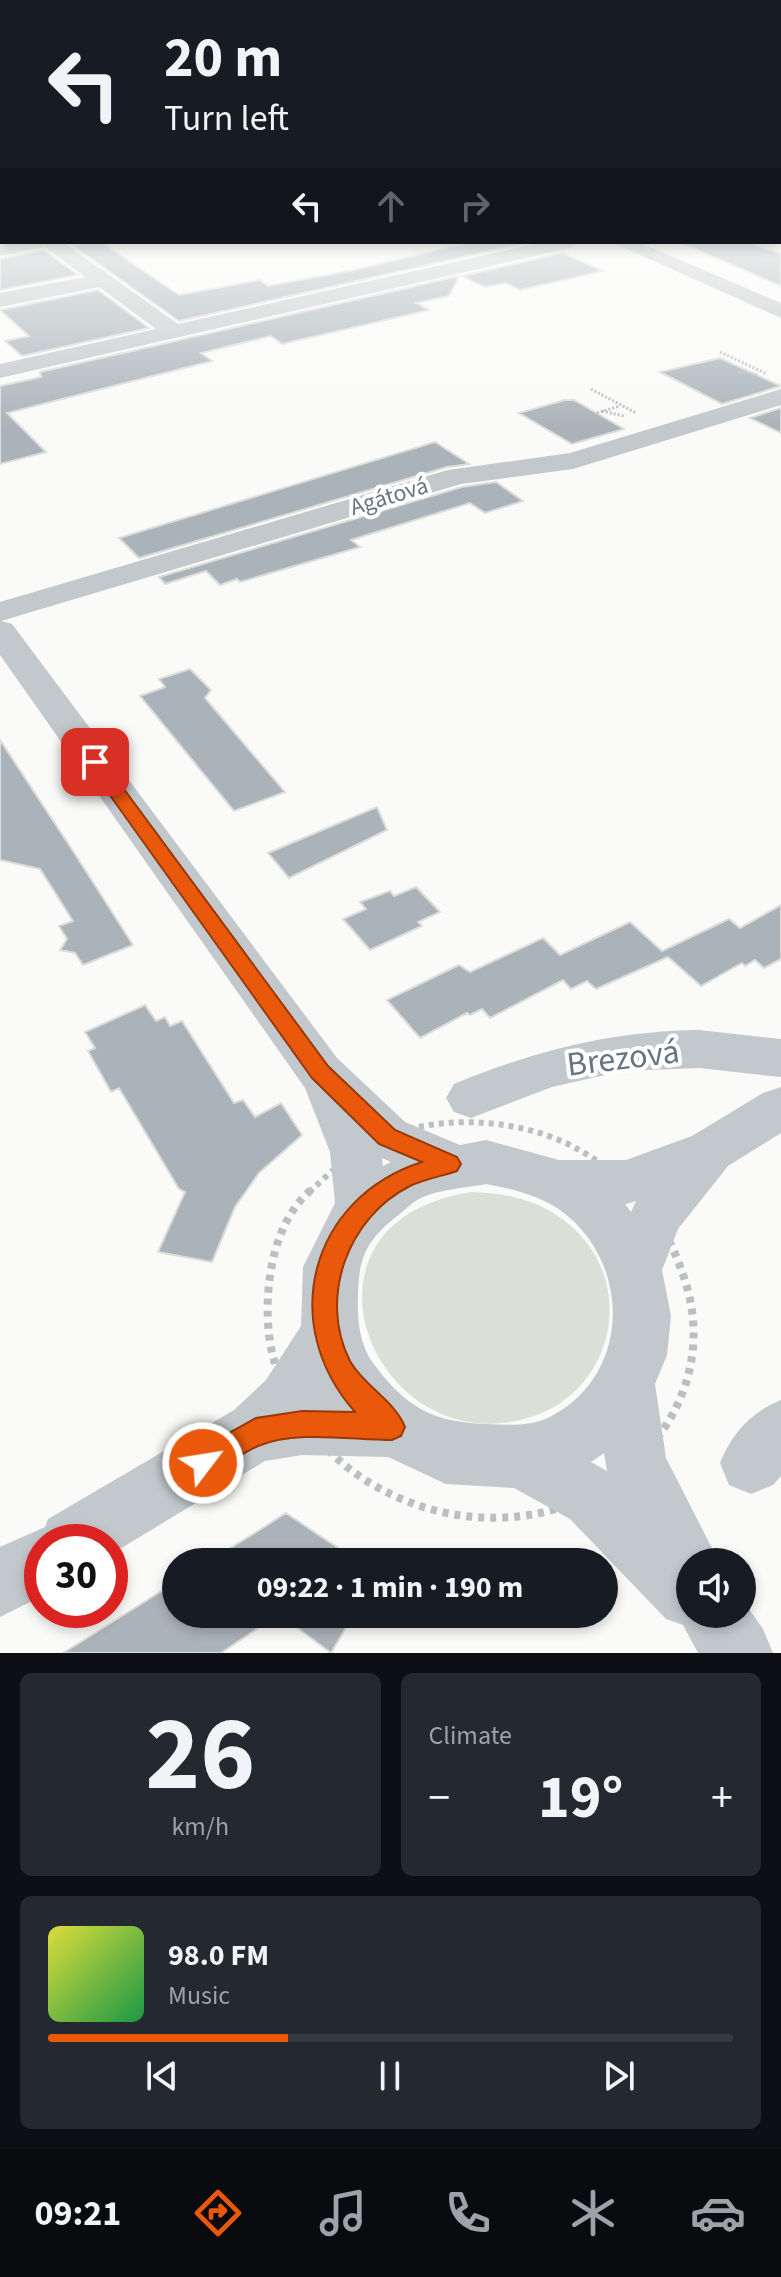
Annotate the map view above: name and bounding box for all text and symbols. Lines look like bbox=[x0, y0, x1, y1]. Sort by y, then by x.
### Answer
text: 20 m bbox=[164, 19, 282, 98]
icon: left bbox=[32, 32, 136, 136]
text: Turn left bbox=[164, 93, 289, 144]
icon: left bbox=[285, 184, 329, 228]
icon: ahead bbox=[369, 184, 413, 228]
icon: right bbox=[453, 184, 497, 228]
street label: Agátová bbox=[346, 468, 433, 525]
pin bbox=[61, 728, 129, 796]
icon: arrive bbox=[73, 740, 117, 784]
street label: Brezová bbox=[564, 1027, 682, 1090]
position arrow bbox=[161, 1421, 245, 1505]
speed limit sign: 30 bbox=[24, 1524, 128, 1628]
map controls bbox=[676, 1548, 756, 1628]
button: sound bbox=[676, 1548, 756, 1628]
text: 09:22 · 1 min · 190 m bbox=[257, 1566, 523, 1609]
text: 26 bbox=[145, 1682, 255, 1830]
text: Climate bbox=[429, 1717, 512, 1754]
text: 19° bbox=[538, 1756, 623, 1841]
text: − bbox=[429, 1767, 450, 1830]
text: + bbox=[711, 1767, 733, 1830]
text: km/h bbox=[171, 1808, 229, 1845]
text: 98.0 FM bbox=[168, 1934, 269, 1977]
text: Music bbox=[168, 1977, 230, 2014]
icon: previous bbox=[140, 2054, 184, 2098]
icon: pause bbox=[368, 2054, 412, 2098]
icon: next bbox=[597, 2054, 641, 2098]
icon: directions bbox=[190, 2185, 246, 2241]
icon: music bbox=[315, 2185, 371, 2241]
icon: phone bbox=[440, 2185, 496, 2241]
icon: climate bbox=[565, 2185, 621, 2241]
icon: car bbox=[690, 2185, 746, 2241]
text: 09:21 bbox=[35, 2188, 121, 2239]

